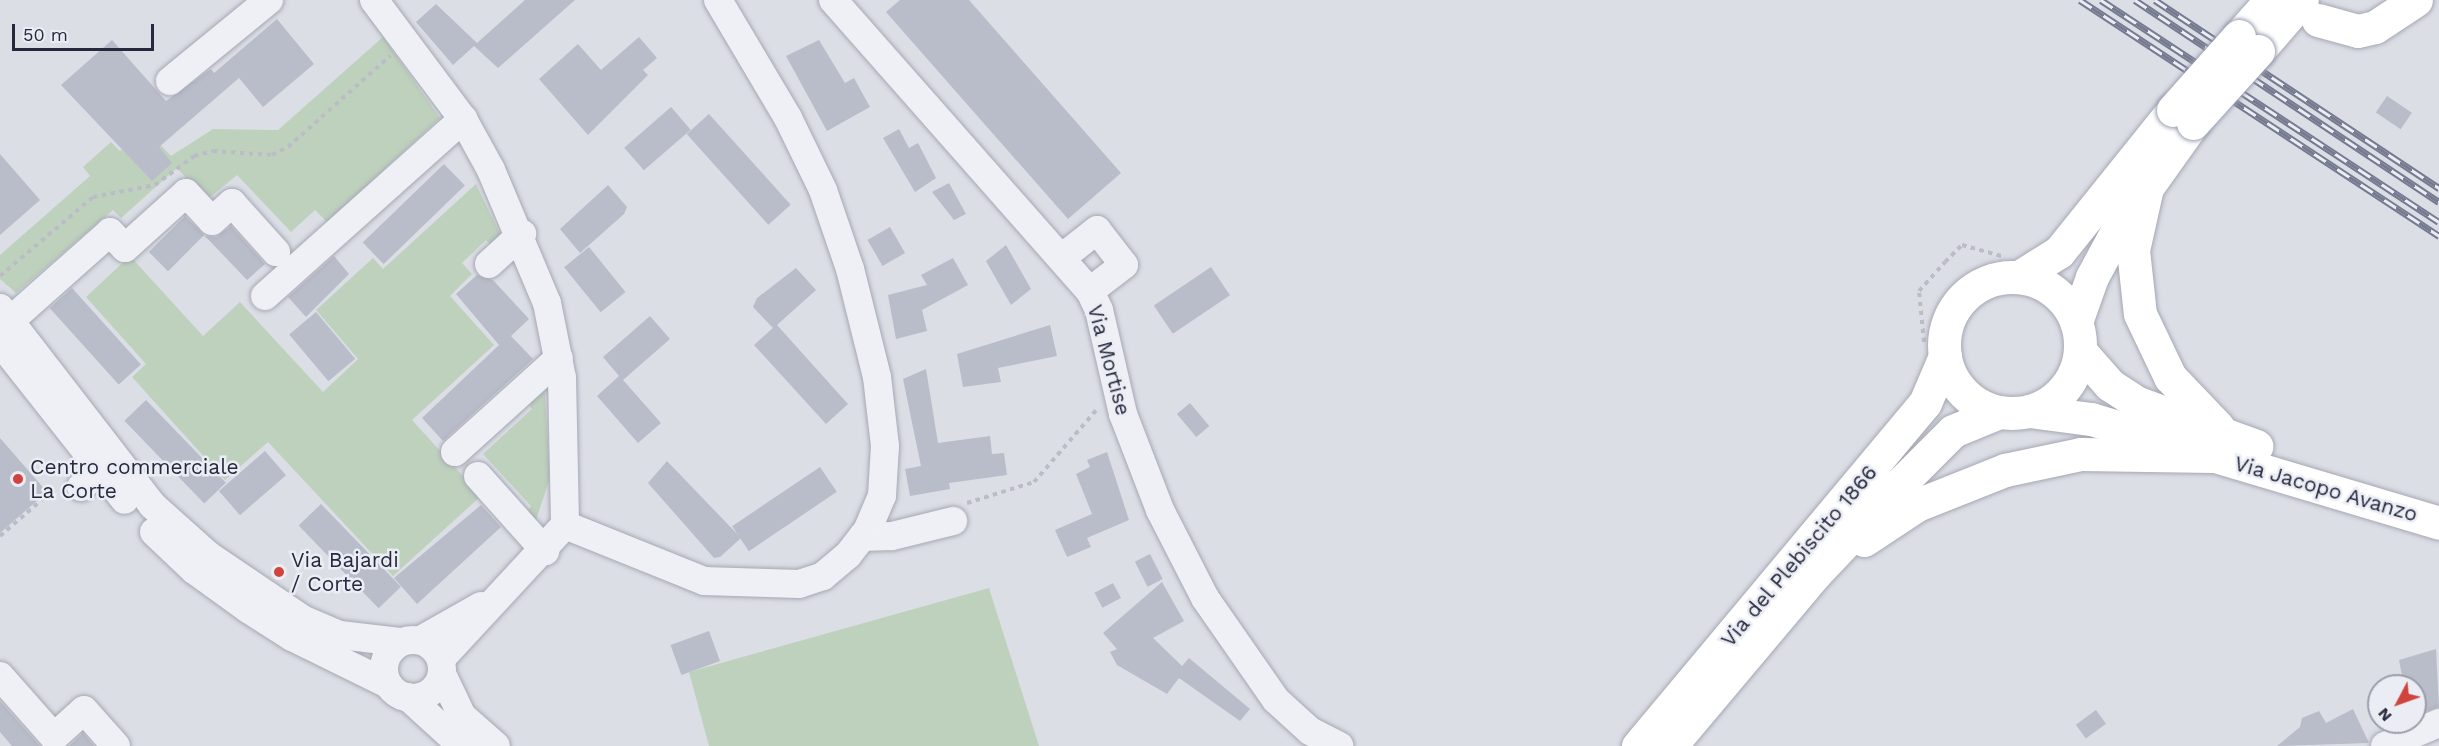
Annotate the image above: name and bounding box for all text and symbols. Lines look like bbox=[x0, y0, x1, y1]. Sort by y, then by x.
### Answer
scale bar bbox=[15, 12, 158, 50]
text: 50 m bbox=[23, 24, 68, 45]
street label: Via Mortise bbox=[1082, 302, 1136, 418]
street label: Via Jacopo Avanzo bbox=[2231, 451, 2421, 527]
place label: Centro commerciale La Corte bbox=[30, 454, 239, 504]
street label: Via del Plebiscito 1866 bbox=[1715, 459, 1883, 653]
marker: Centro commerciale La Corte bbox=[11, 472, 25, 486]
place label: Via Bajardi / Corte bbox=[291, 547, 399, 597]
marker: Via Bajardi / Corte bbox=[272, 565, 286, 579]
north arrow bbox=[2367, 674, 2427, 734]
text: N bbox=[2373, 704, 2396, 726]

